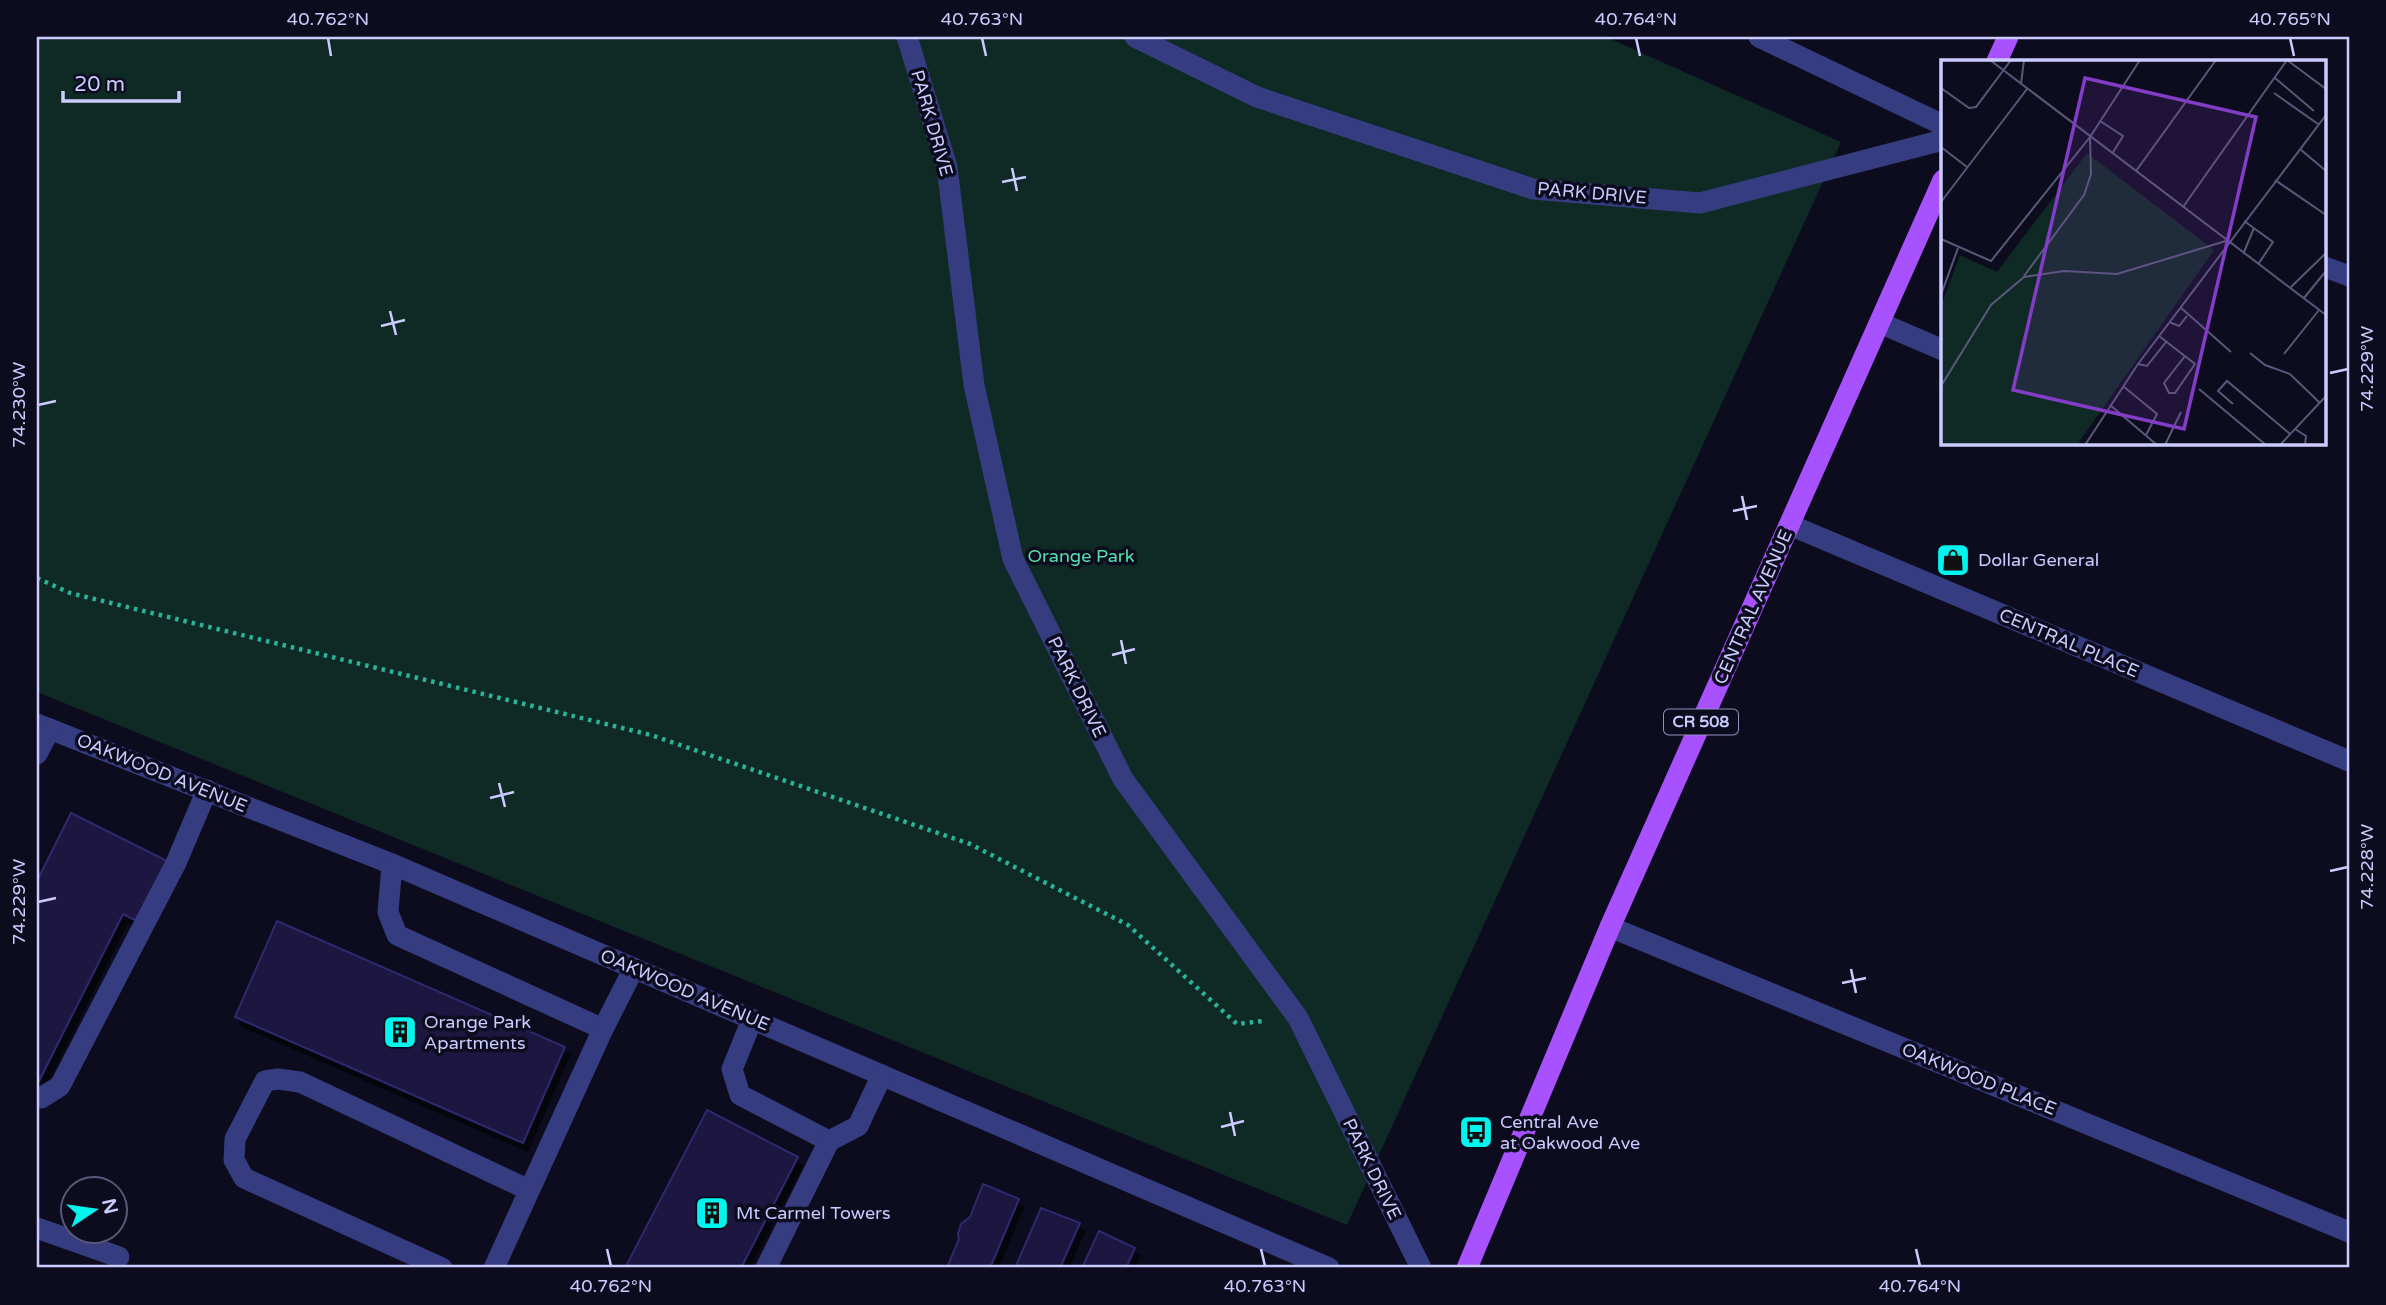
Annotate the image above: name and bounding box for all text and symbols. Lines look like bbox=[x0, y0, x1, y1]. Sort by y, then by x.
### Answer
text: 40.762°N bbox=[287, 8, 369, 30]
text: 40.763°N bbox=[941, 8, 1023, 30]
text: 40.764°N bbox=[1595, 8, 1677, 30]
text: 40.765°N bbox=[2249, 8, 2331, 30]
scale bar bbox=[63, 60, 178, 104]
inset map bbox=[1941, 60, 2326, 444]
street label: PARK DRIVE bbox=[906, 67, 958, 179]
text: 20 m bbox=[74, 72, 125, 97]
street label: PARK DRIVE bbox=[1536, 177, 1648, 209]
text: 74.229°W bbox=[2356, 326, 2378, 412]
text: 74.230°W bbox=[8, 362, 30, 448]
street label: CENTRAL AVENUE bbox=[1709, 526, 1797, 688]
shop icon: Dollar General bbox=[1934, 541, 1972, 579]
park label: Orange Park bbox=[1027, 545, 1135, 567]
place label: Dollar General bbox=[1978, 549, 2099, 571]
street label: CENTRAL PLACE bbox=[1996, 604, 2142, 682]
street label: PARK DRIVE bbox=[1043, 633, 1111, 741]
road number: CR 508 bbox=[1664, 709, 1738, 734]
street label: OAKWOOD AVENUE bbox=[74, 729, 250, 817]
text: 74.228°W bbox=[2356, 824, 2378, 910]
text: 74.229°W bbox=[8, 859, 30, 945]
street label: OAKWOOD AVENUE bbox=[597, 944, 773, 1036]
place label: Orange Park Apartments bbox=[424, 1011, 531, 1054]
building icon: Orange Park Apartments bbox=[381, 1013, 419, 1051]
street label: OAKWOOD PLACE bbox=[1899, 1038, 2059, 1120]
place label: Central Ave at Oakwood Ave bbox=[1500, 1111, 1640, 1154]
bus stop icon: Central Ave at Oakwood Ave bbox=[1457, 1113, 1495, 1151]
street label: PARK DRIVE bbox=[1338, 1115, 1406, 1223]
north arrow bbox=[60, 1176, 130, 1246]
building icon: Mt Carmel Towers bbox=[693, 1194, 731, 1232]
text: N bbox=[97, 1196, 122, 1216]
place label: Mt Carmel Towers bbox=[736, 1202, 891, 1224]
text: 40.762°N bbox=[570, 1275, 652, 1297]
text: 40.763°N bbox=[1224, 1275, 1306, 1297]
text: 40.764°N bbox=[1879, 1275, 1961, 1297]

